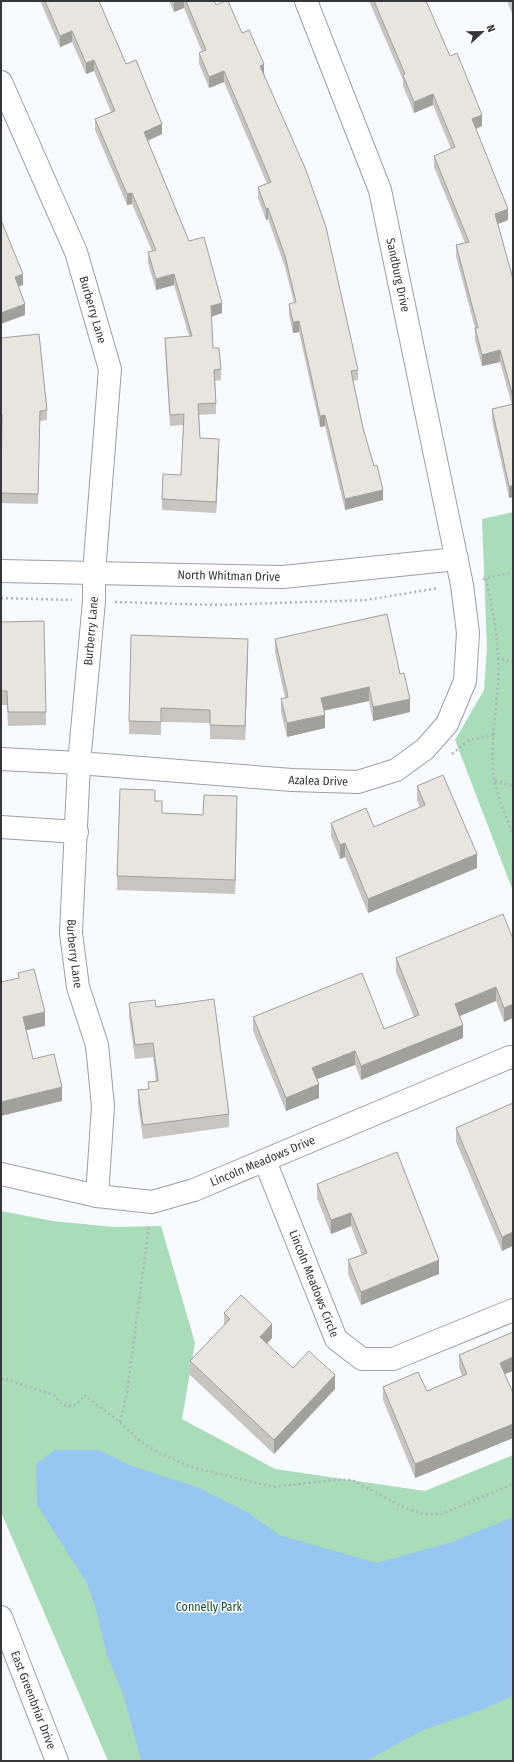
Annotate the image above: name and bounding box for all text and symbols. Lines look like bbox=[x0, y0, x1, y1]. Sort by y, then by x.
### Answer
north arrow bbox=[462, 12, 502, 52]
text: N bbox=[484, 23, 498, 34]
street label: Sandburg Drive bbox=[383, 237, 413, 313]
street label: Burberry Lane bbox=[76, 275, 109, 345]
street label: North Whitman Drive bbox=[177, 568, 281, 584]
street label: Burberry Lane bbox=[81, 596, 101, 666]
street label: Azalea Drive bbox=[288, 773, 348, 789]
street label: Burberry Lane bbox=[64, 919, 85, 989]
street label: Lincoln Meadows Drive bbox=[208, 1133, 317, 1189]
street label: Lincoln Meadows Circle bbox=[286, 1228, 342, 1339]
park label: Connelly Park bbox=[176, 1600, 243, 1614]
street label: East Greenbriar Drive bbox=[8, 1649, 59, 1751]

